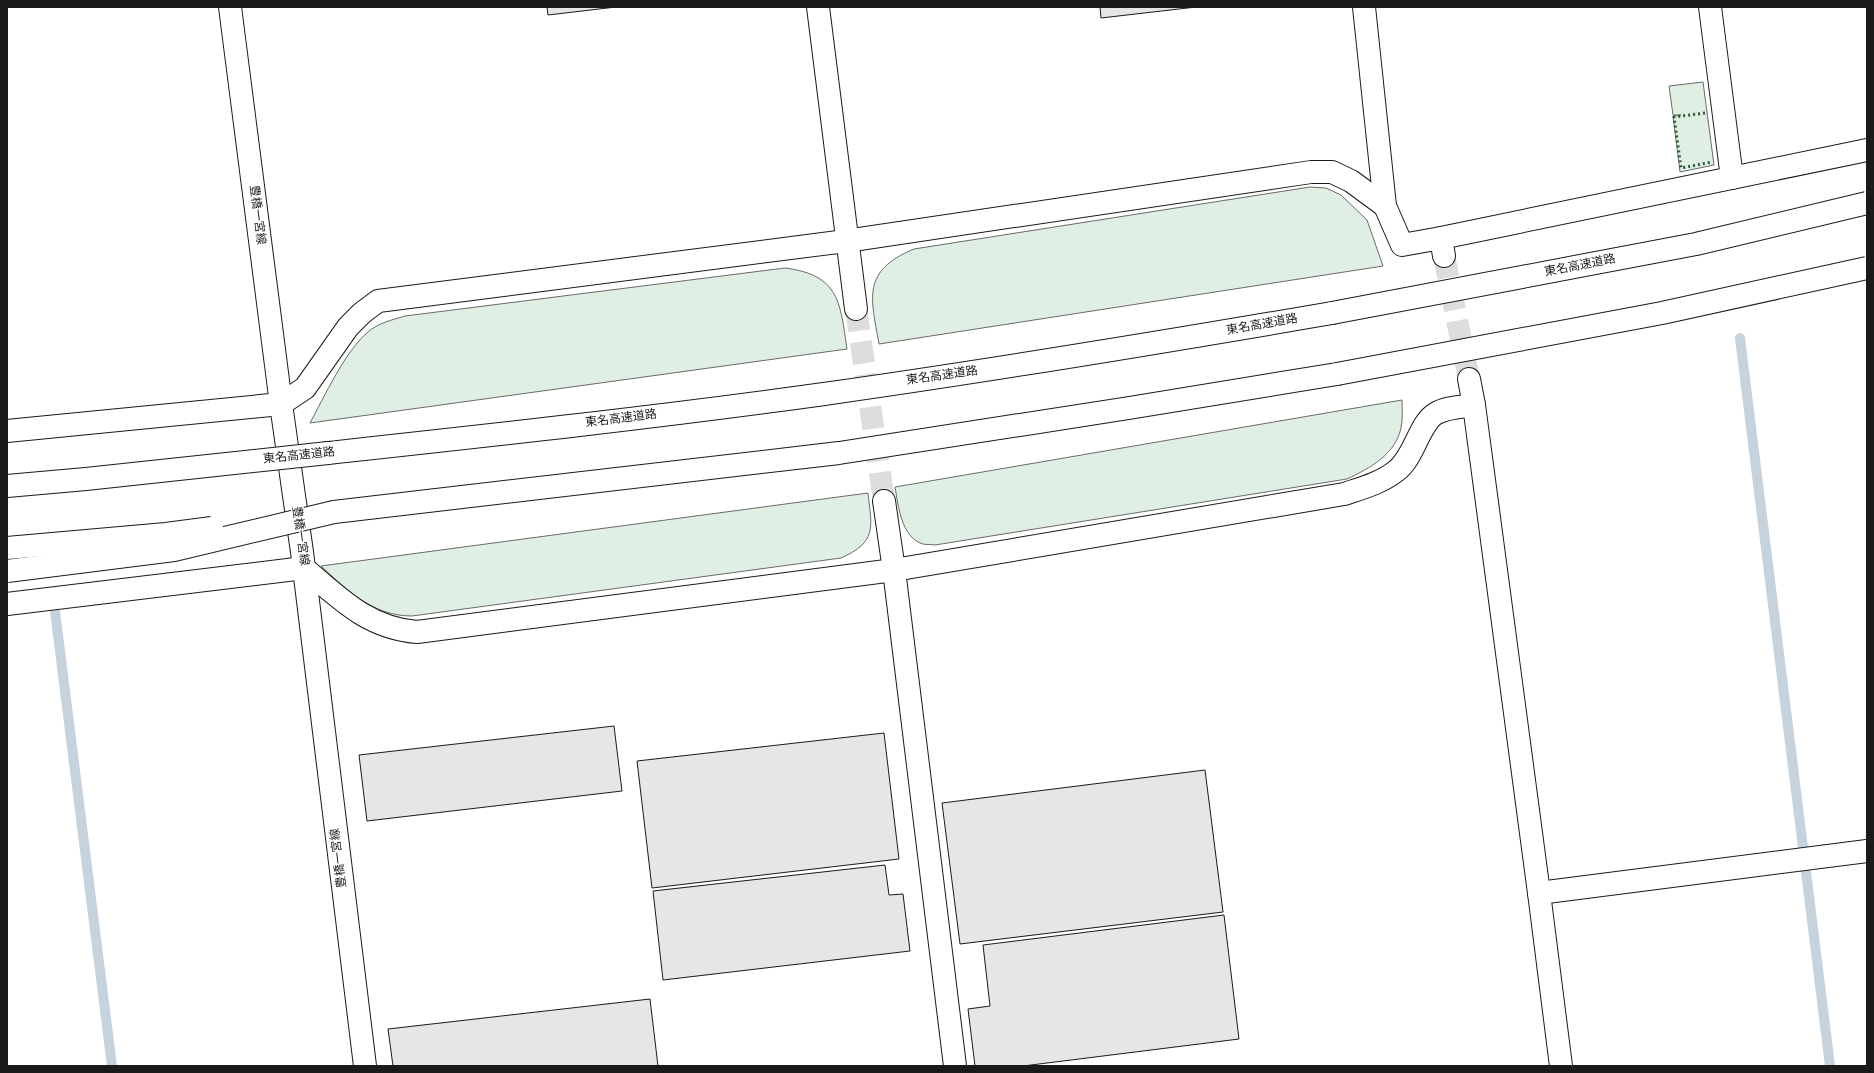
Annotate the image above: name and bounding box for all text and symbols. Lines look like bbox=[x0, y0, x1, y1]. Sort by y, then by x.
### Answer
street label: 豊橋一宮線 bbox=[245, 184, 269, 246]
street label: 東名高速道路 bbox=[1543, 251, 1617, 281]
street label: 東名高速道路 bbox=[1225, 311, 1299, 339]
street label: 東名高速道路 bbox=[905, 363, 979, 389]
street label: 東名高速道路 bbox=[584, 407, 658, 431]
street label: 東名高速道路 bbox=[262, 444, 336, 468]
street label: 豊橋一宮線 bbox=[288, 505, 312, 567]
street label: 豊橋一宮線 bbox=[327, 827, 351, 889]

